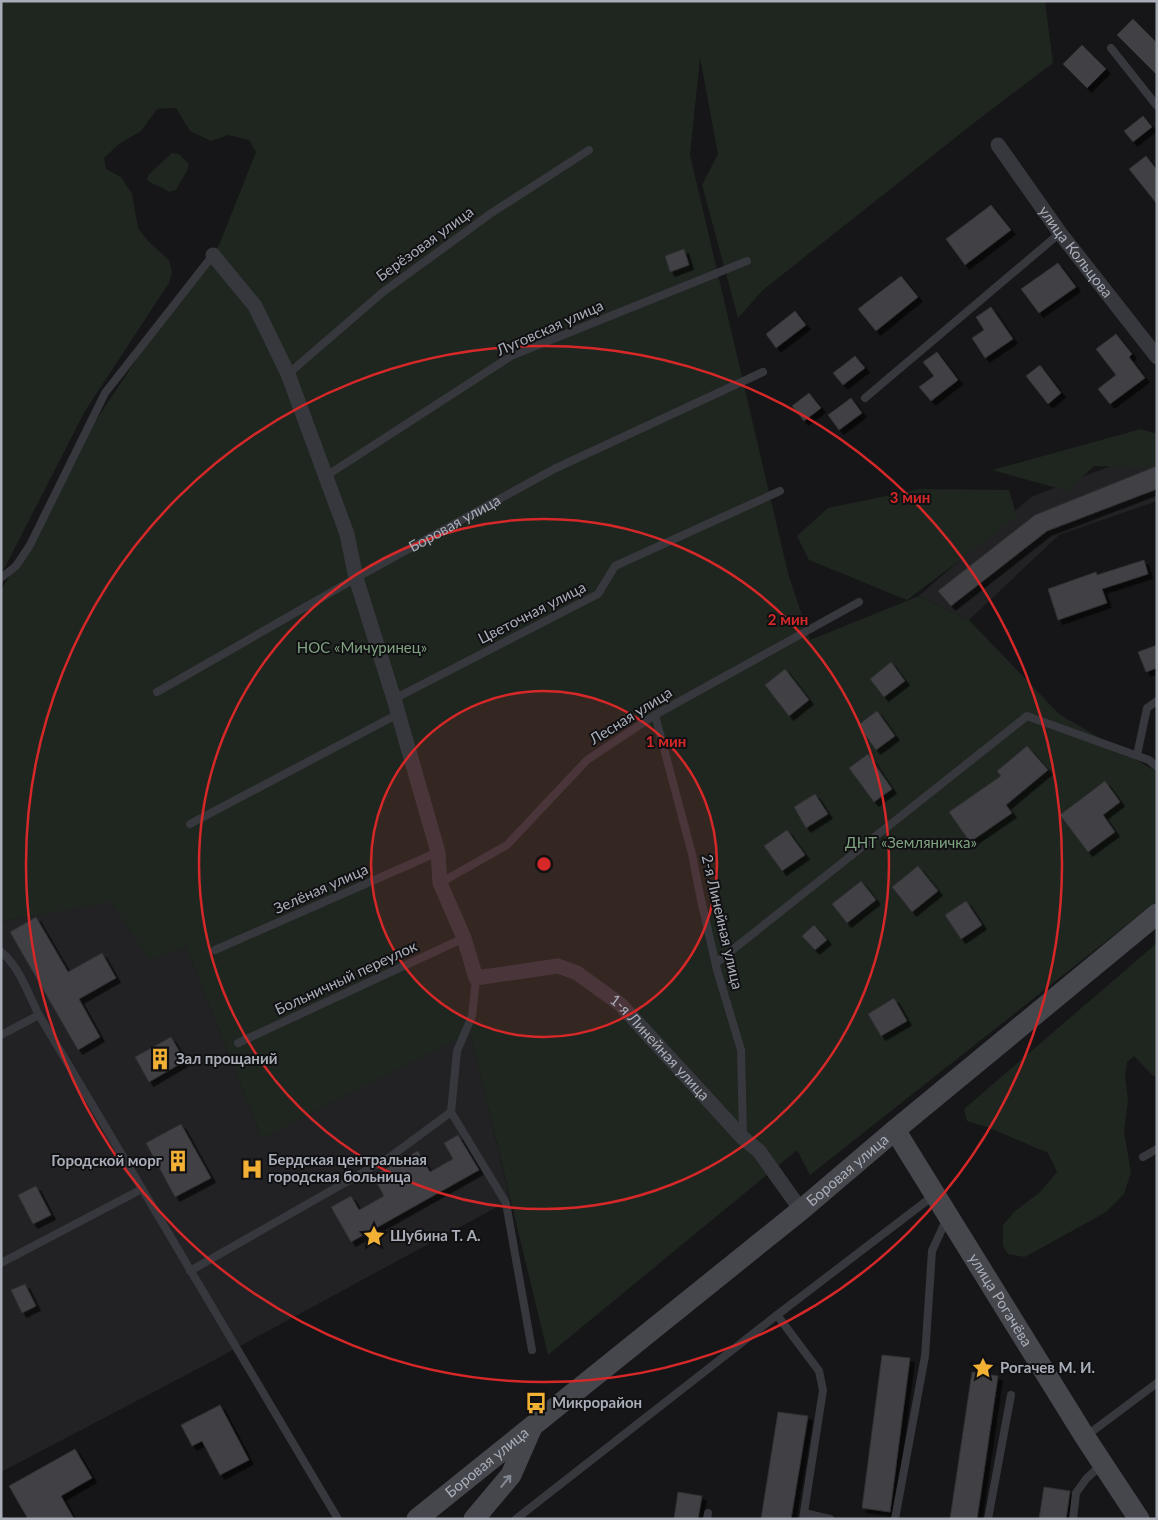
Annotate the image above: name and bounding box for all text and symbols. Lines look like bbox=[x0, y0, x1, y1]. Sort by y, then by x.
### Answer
street label: Берёзовая улица bbox=[372, 202, 477, 285]
street label: улица Кольцова bbox=[1036, 202, 1117, 301]
street label: Луговская улица bbox=[493, 296, 606, 359]
text: 3 мин bbox=[890, 488, 930, 506]
street label: Боровая улица bbox=[405, 490, 503, 555]
street label: Цветочная улица bbox=[475, 577, 588, 647]
text: 2 мин bbox=[768, 610, 808, 628]
park label: НОС «Мичуринец» bbox=[297, 638, 427, 656]
street label: Лесная улица bbox=[585, 683, 675, 748]
text: 1 мин bbox=[646, 732, 686, 750]
park label: ДНТ «Земляничка» bbox=[845, 833, 977, 851]
street label: 2-я Линейная улица bbox=[699, 853, 747, 991]
centre of rings bbox=[535, 855, 553, 873]
street label: Зелёная улица bbox=[271, 859, 371, 917]
street label: Больничный переулок bbox=[272, 936, 420, 1018]
street label: 1-я Линейная улица bbox=[607, 990, 714, 1104]
building icon: Зал прощаний bbox=[147, 1046, 173, 1072]
place label: Зал прощаний bbox=[176, 1049, 277, 1067]
street label: Боровая улица bbox=[802, 1130, 892, 1210]
building icon: Городской морг bbox=[165, 1148, 191, 1174]
place label: Бердская центральная городская больница bbox=[268, 1150, 427, 1185]
place label: Городской морг bbox=[51, 1151, 163, 1169]
hospital icon: Бердская центральная городская больница bbox=[239, 1156, 265, 1182]
place icon: Шубина Т. А. bbox=[361, 1223, 387, 1249]
place label: Шубина Т. А. bbox=[390, 1226, 481, 1244]
street label: улица Рогачёва bbox=[966, 1250, 1037, 1349]
place icon: Рогачев М. И. bbox=[970, 1355, 996, 1381]
place label: Рогачев М. И. bbox=[1000, 1358, 1095, 1376]
bus stop icon: Микрорайон bbox=[523, 1390, 549, 1416]
place label: Микрорайон bbox=[552, 1393, 642, 1411]
street label: Боровая улица bbox=[441, 1423, 532, 1501]
one-way arrow bbox=[500, 1475, 511, 1488]

